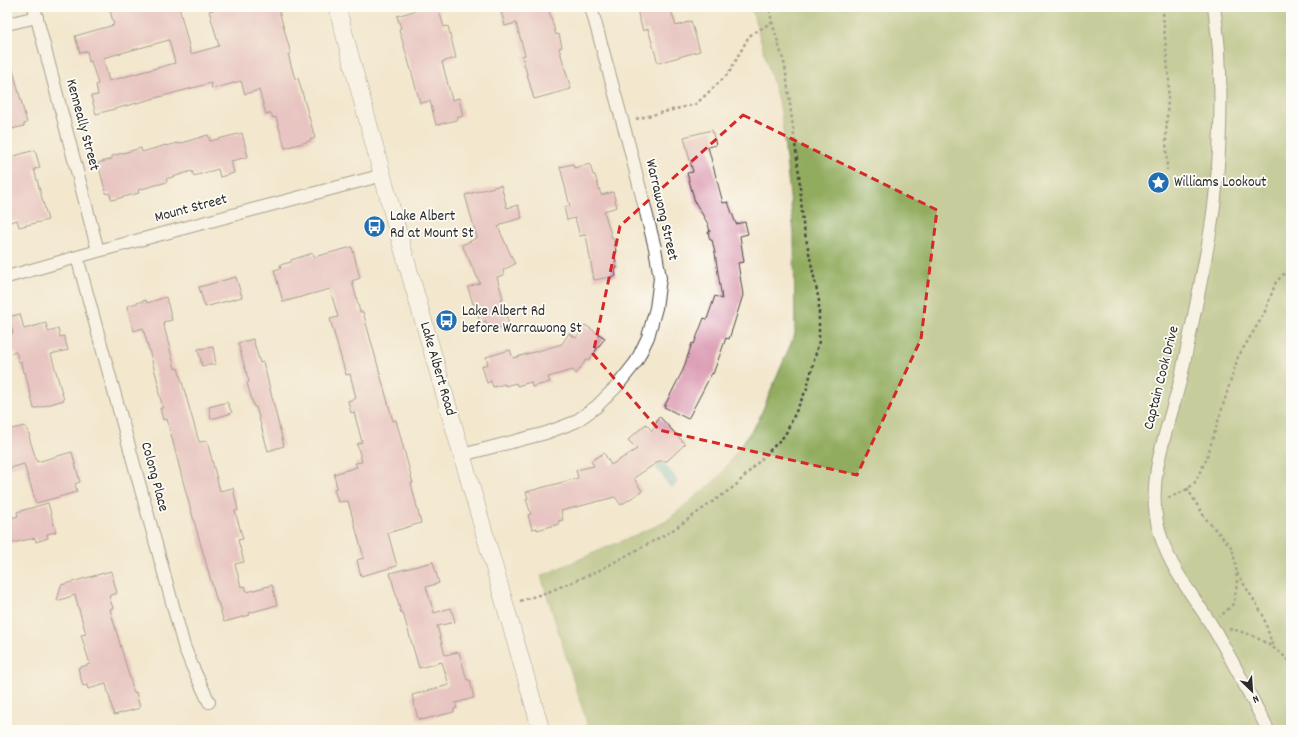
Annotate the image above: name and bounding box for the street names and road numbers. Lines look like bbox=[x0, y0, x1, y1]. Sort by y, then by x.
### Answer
street label: Kenneally Street bbox=[59, 77, 105, 174]
street label: Warrawong Street bbox=[639, 157, 683, 263]
street label: Mount Street bbox=[152, 189, 230, 229]
street label: Lake Albert Road bbox=[413, 319, 461, 419]
street label: Captain Cook Drive bbox=[1138, 323, 1186, 432]
street label: Colong Place bbox=[134, 440, 174, 515]

